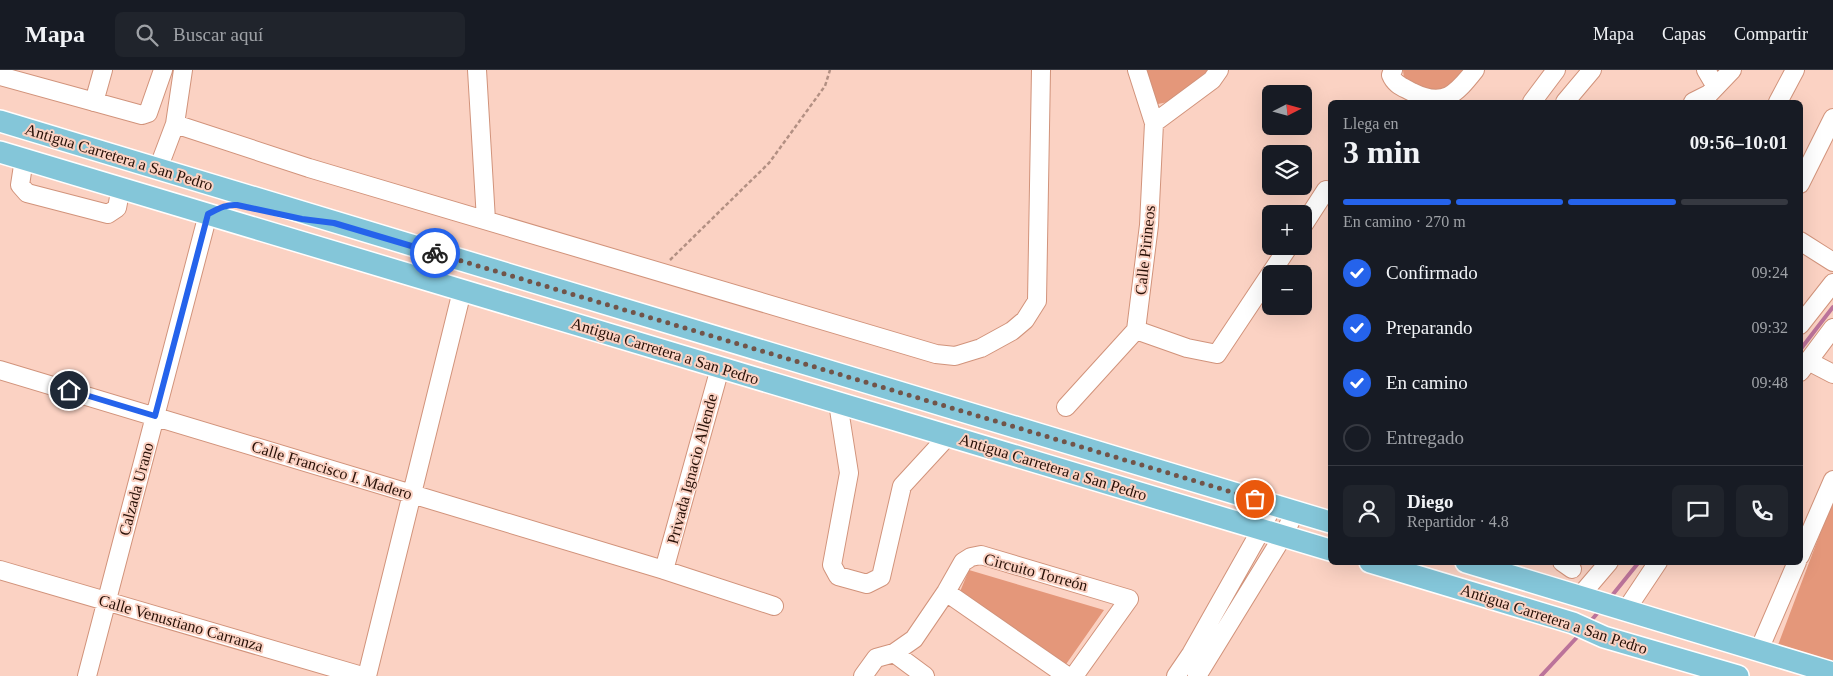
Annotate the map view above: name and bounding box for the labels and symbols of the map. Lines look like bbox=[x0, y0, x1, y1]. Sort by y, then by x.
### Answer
north arrow bbox=[1262, 85, 1312, 135]
street label: Antigua Carretera a San Pedro bbox=[23, 120, 215, 195]
street label: Calle Pirineos bbox=[1132, 204, 1158, 296]
courier bbox=[410, 228, 460, 278]
street label: Antigua Carretera a San Pedro bbox=[569, 314, 761, 389]
pin bbox=[48, 369, 90, 411]
street label: Privada Ignacio Allende bbox=[664, 392, 721, 546]
street label: Antigua Carretera a San Pedro bbox=[957, 430, 1149, 505]
street label: Calle Francisco I. Madero bbox=[250, 437, 414, 503]
street label: Calzada Urano bbox=[115, 441, 157, 537]
pin bbox=[1234, 478, 1276, 520]
street label: Circuito Torreón bbox=[982, 550, 1090, 594]
street label: Antigua Carretera a San Pedro bbox=[1458, 581, 1650, 658]
street label: Calle Venustiano Carranza bbox=[97, 591, 265, 655]

